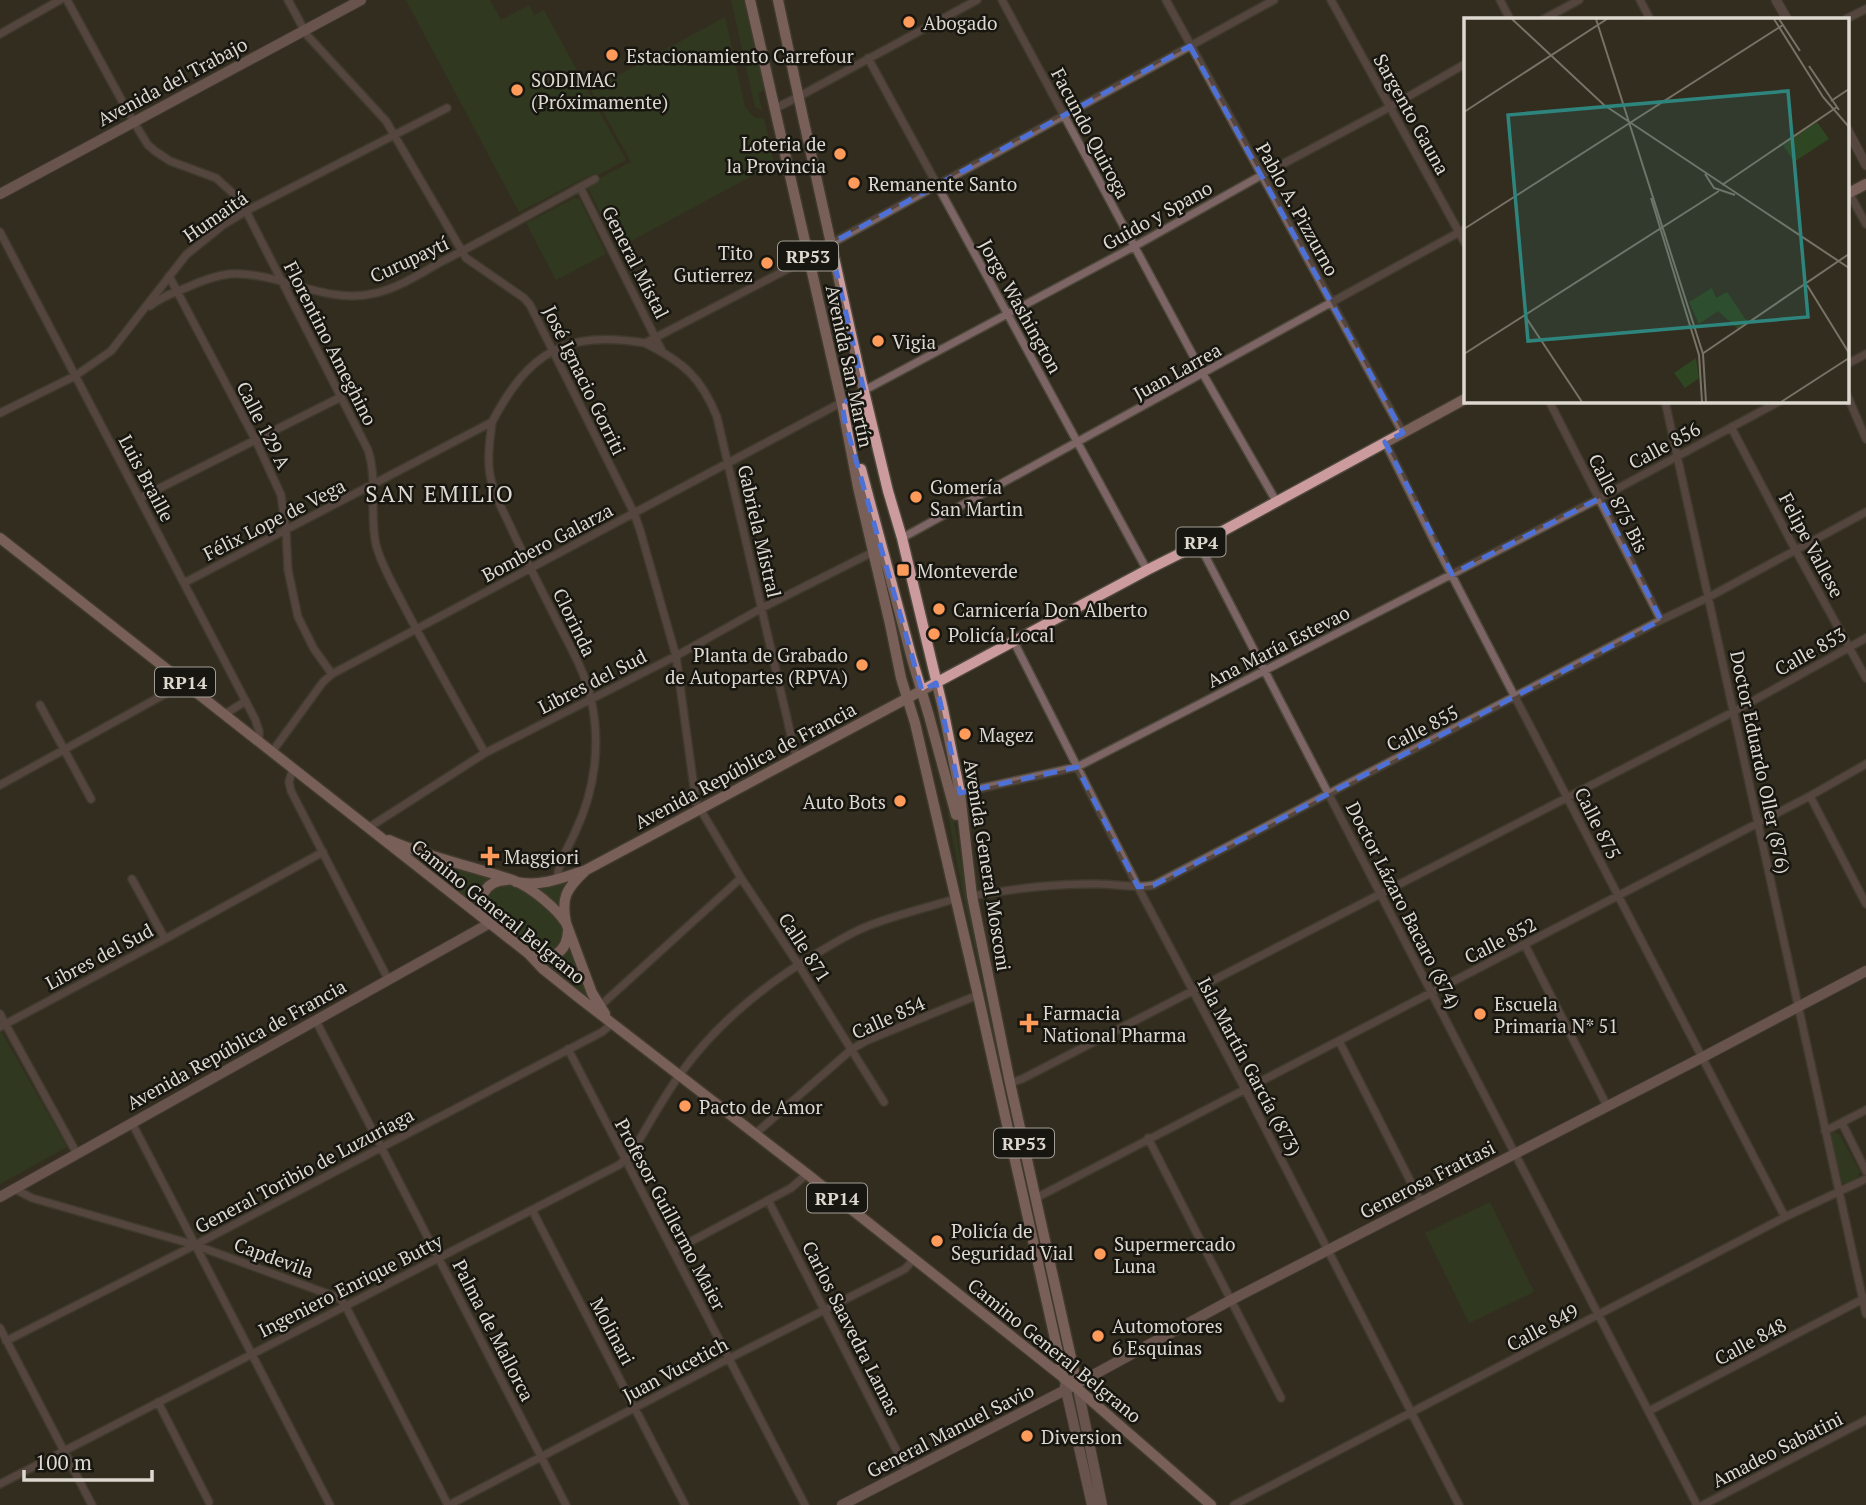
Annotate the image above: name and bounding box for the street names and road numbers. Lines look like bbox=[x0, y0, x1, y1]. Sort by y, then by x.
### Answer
street label: Avenida del Trabajo bbox=[93, 31, 251, 131]
street label: Sargento Gauna bbox=[1368, 49, 1456, 179]
street label: Facundo Quiroga bbox=[1046, 63, 1136, 203]
street label: Pablo A. Pizzurno bbox=[1251, 138, 1345, 280]
street label: Guido y Spano bbox=[1098, 175, 1216, 255]
street label: Humaitá bbox=[178, 185, 252, 247]
street label: General Mistal bbox=[597, 201, 675, 323]
street label: Curupaytí bbox=[366, 230, 453, 288]
street label: Jorge Washington bbox=[974, 234, 1068, 378]
road number: RP53 bbox=[778, 242, 838, 270]
street label: Florentino Ameghino bbox=[279, 257, 383, 429]
street label: Avenida San Martín bbox=[821, 283, 879, 449]
street label: José Ignacio Gorriti bbox=[538, 301, 632, 459]
street label: Juan Larrea bbox=[1129, 336, 1226, 405]
street label: Calle 129 A bbox=[231, 377, 297, 473]
street label: Calle 856 bbox=[1624, 416, 1704, 474]
street label: Luis Braille bbox=[114, 430, 180, 526]
street label: Calle 875 Bis bbox=[1583, 449, 1655, 557]
street label: Gabriela Mistral bbox=[733, 462, 787, 600]
street label: Félix Lope de Vega bbox=[199, 472, 350, 566]
street label: Felipe Vallese bbox=[1774, 488, 1850, 602]
street label: Bombero Galarza bbox=[477, 497, 617, 587]
road number: RP4 bbox=[1176, 528, 1226, 556]
street label: Clorinda bbox=[548, 584, 602, 661]
street label: Ana María Estevao bbox=[1202, 599, 1354, 693]
street label: Calle 853 bbox=[1770, 621, 1850, 681]
street label: Libres del Sud bbox=[534, 643, 651, 719]
street label: Doctor Eduardo Oller (876) bbox=[1725, 648, 1797, 876]
road number: RP14 bbox=[155, 668, 215, 696]
street label: Avenida República de Francia bbox=[630, 696, 860, 834]
street label: Calle 855 bbox=[1382, 699, 1462, 757]
street label: Avenida General Mosconi bbox=[959, 757, 1017, 973]
street label: Calle 875 bbox=[1569, 783, 1627, 863]
street label: Doctor Lázaro Bacaro (874) bbox=[1341, 797, 1467, 1013]
street label: Camino General Belgrano bbox=[407, 833, 591, 989]
street label: Calle 871 bbox=[773, 908, 837, 986]
street label: Calle 852 bbox=[1460, 911, 1540, 969]
street label: Libres del Sud bbox=[41, 917, 157, 995]
street label: Isla Martín García (873) bbox=[1192, 972, 1308, 1160]
street label: Avenida República de Francia bbox=[122, 973, 351, 1115]
street label: Calle 854 bbox=[847, 989, 929, 1044]
street label: General Toribio de Luzuriaga bbox=[190, 1101, 418, 1238]
street label: Profesor Guillermo Maier bbox=[610, 1114, 733, 1315]
road number: RP53 bbox=[994, 1128, 1054, 1158]
street label: Generosa Frattasi bbox=[1355, 1134, 1499, 1224]
road number: RP14 bbox=[807, 1184, 867, 1212]
street label: Ingeniero Enrique Butty bbox=[254, 1227, 447, 1342]
street label: Capdevila bbox=[231, 1231, 318, 1283]
street label: Carlos Saavedra Lamas bbox=[797, 1236, 907, 1420]
street label: Palma de Mallorca bbox=[448, 1255, 541, 1405]
street label: Camino General Belgrano bbox=[963, 1272, 1147, 1428]
street label: Molinari bbox=[585, 1293, 641, 1369]
street label: Calle 849 bbox=[1502, 1298, 1582, 1356]
street label: Calle 848 bbox=[1710, 1312, 1790, 1370]
street label: Juan Vucetich bbox=[618, 1331, 732, 1407]
street label: General Manuel Savio bbox=[862, 1377, 1038, 1483]
street label: Amadeo Sabatini bbox=[1707, 1405, 1847, 1493]

